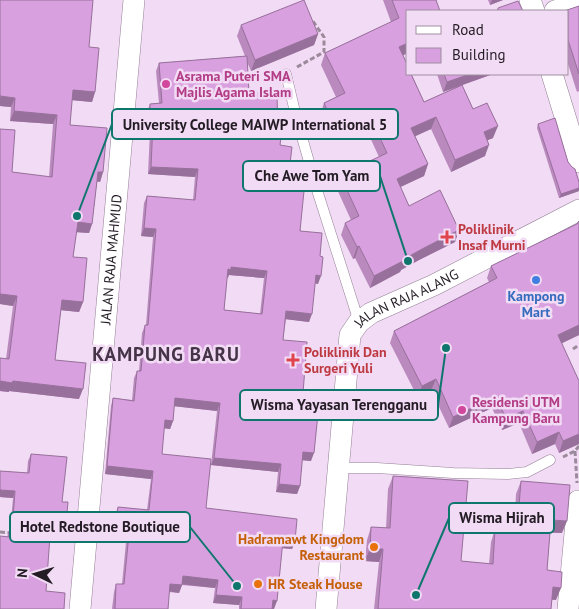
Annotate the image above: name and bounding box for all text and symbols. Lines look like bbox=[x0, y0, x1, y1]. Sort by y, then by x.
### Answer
legend bbox=[406, 10, 569, 75]
text: Road bbox=[452, 20, 484, 39]
text: Building bbox=[452, 45, 506, 64]
place label: Asrama Puteri SMA Majlis Agama Islam bbox=[176, 67, 291, 101]
marker: Asrama Puteri SMA Majlis Agama Islam bbox=[160, 78, 172, 90]
callout: University College MAIWP International 5 bbox=[112, 109, 398, 139]
text: University College MAIWP International 5 bbox=[123, 115, 387, 134]
callout: Che Awe Tom Yam bbox=[243, 161, 380, 191]
text: Che Awe Tom Yam bbox=[255, 166, 369, 185]
street label: JALAN RAJA MAHMUD bbox=[96, 193, 126, 326]
place label: Poliklinik Insaf Murni bbox=[458, 220, 526, 254]
marker: Poliklinik Insaf Murni bbox=[440, 230, 454, 244]
street label: JALAN RAJA ALANG bbox=[349, 265, 461, 331]
marker: Kampong Mart bbox=[530, 274, 542, 286]
place label: Kampong Mart bbox=[508, 287, 564, 321]
district label: KAMPUNG BARU bbox=[92, 342, 240, 366]
place label: Poliklinik Dan Surgeri Yuli bbox=[304, 343, 387, 377]
marker: Poliklinik Dan Surgeri Yuli bbox=[286, 353, 300, 367]
callout: Wisma Yayasan Terengganu bbox=[240, 390, 438, 420]
place label: Residensi UTM Kampung Baru bbox=[472, 393, 560, 427]
text: Wisma Yayasan Terengganu bbox=[251, 395, 427, 414]
marker: Residensi UTM Kampung Baru bbox=[456, 404, 468, 416]
callout: Wisma Hijrah bbox=[449, 503, 554, 533]
text: Wisma Hijrah bbox=[459, 508, 545, 527]
callout: Hotel Redstone Boutique bbox=[10, 512, 190, 542]
text: Hotel Redstone Boutique bbox=[20, 517, 180, 536]
place label: Hadramawt Kingdom Restaurant bbox=[238, 530, 364, 564]
marker: Hadramawt Kingdom Restaurant bbox=[368, 541, 380, 553]
north arrow bbox=[10, 549, 60, 599]
text: N bbox=[13, 567, 31, 578]
place label: HR Steak House bbox=[268, 575, 363, 593]
marker: HR Steak House bbox=[252, 578, 264, 590]

